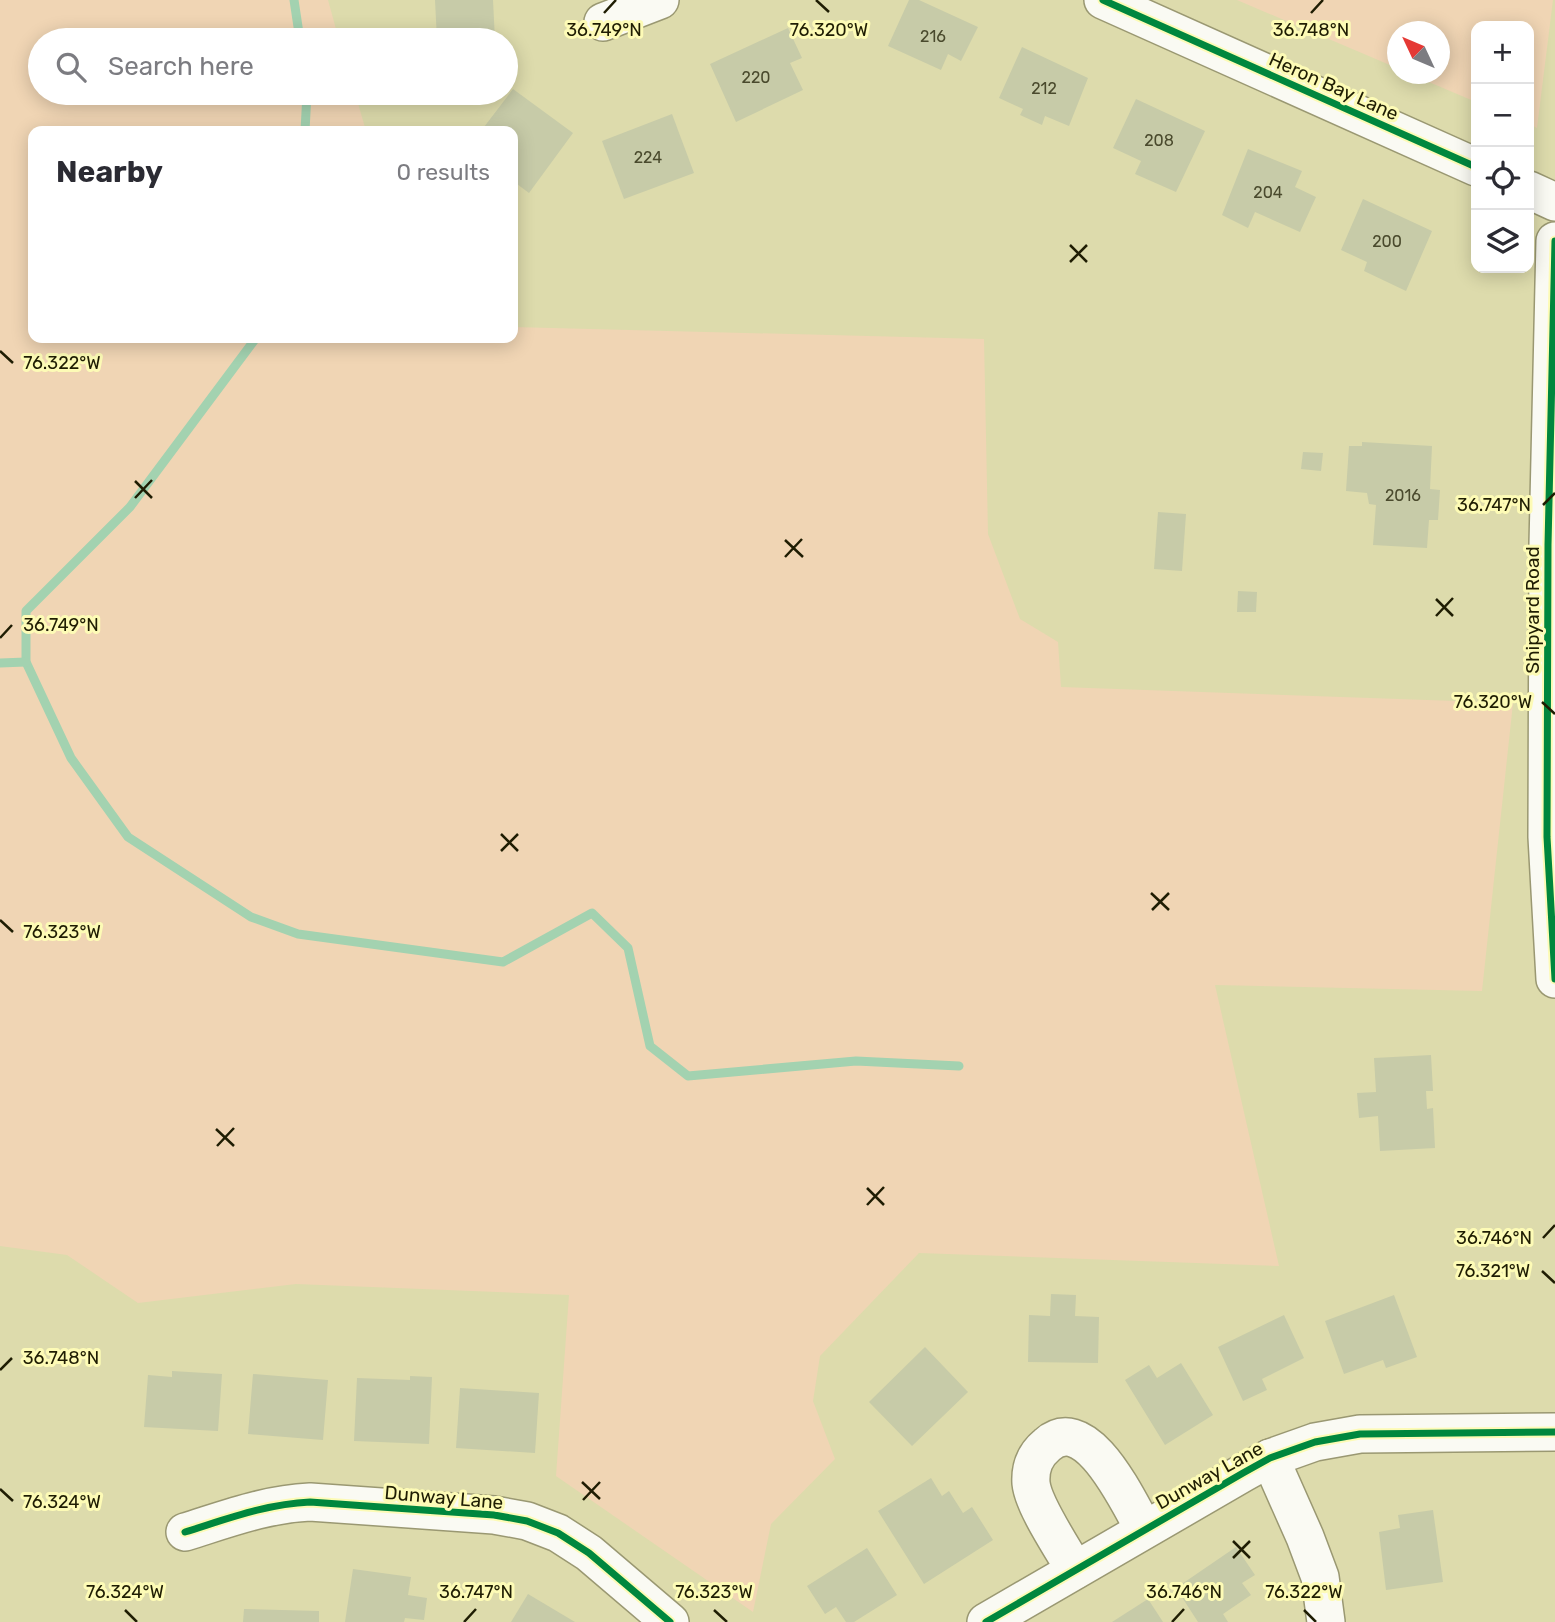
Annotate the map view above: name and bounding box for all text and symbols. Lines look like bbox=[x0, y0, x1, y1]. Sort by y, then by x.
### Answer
text: 36.749°N bbox=[566, 19, 642, 41]
text: 76.320°W bbox=[790, 19, 868, 41]
text: 36.748°N bbox=[1273, 19, 1349, 41]
north arrow bbox=[1387, 21, 1450, 84]
map controls bbox=[1471, 21, 1534, 273]
button: + bbox=[1471, 21, 1534, 84]
house number: 216 bbox=[920, 27, 946, 46]
search box bbox=[28, 28, 518, 105]
icon: search bbox=[52, 48, 90, 86]
street label: Heron Bay Lane bbox=[1266, 48, 1402, 125]
text: Search here bbox=[108, 51, 254, 82]
house number: 220 bbox=[742, 68, 770, 87]
house number: 212 bbox=[1031, 79, 1057, 98]
button: − bbox=[1471, 84, 1534, 147]
house number: 208 bbox=[1144, 131, 1174, 150]
button: locate bbox=[1471, 147, 1534, 210]
house number: 224 bbox=[634, 148, 662, 167]
text: Nearby bbox=[56, 154, 163, 190]
text: 0 results bbox=[396, 158, 490, 186]
house number: 204 bbox=[1253, 183, 1283, 202]
button: layers bbox=[1471, 210, 1534, 273]
house number: 200 bbox=[1372, 232, 1402, 251]
text: 76.322°W bbox=[23, 352, 101, 374]
house number: 2016 bbox=[1385, 486, 1421, 505]
text: 36.747°N bbox=[1457, 494, 1531, 516]
street label: Shipyard Road bbox=[1521, 546, 1544, 674]
text: 36.749°N bbox=[23, 614, 99, 636]
text: 76.320°W bbox=[1454, 691, 1532, 713]
text: 76.323°W bbox=[23, 921, 101, 943]
text: 36.746°N bbox=[1456, 1227, 1532, 1249]
text: 76.321°W bbox=[1456, 1260, 1530, 1282]
text: 36.748°N bbox=[23, 1347, 99, 1369]
street label: Dunway Lane bbox=[1152, 1437, 1267, 1514]
street label: Dunway Lane bbox=[384, 1481, 504, 1514]
text: 76.324°W bbox=[23, 1491, 101, 1513]
text: 76.324°W bbox=[86, 1581, 164, 1603]
text: 36.747°N bbox=[439, 1581, 513, 1603]
text: 76.323°W bbox=[675, 1581, 753, 1603]
text: 36.746°N bbox=[1146, 1581, 1222, 1603]
text: 76.322°W bbox=[1265, 1581, 1343, 1603]

